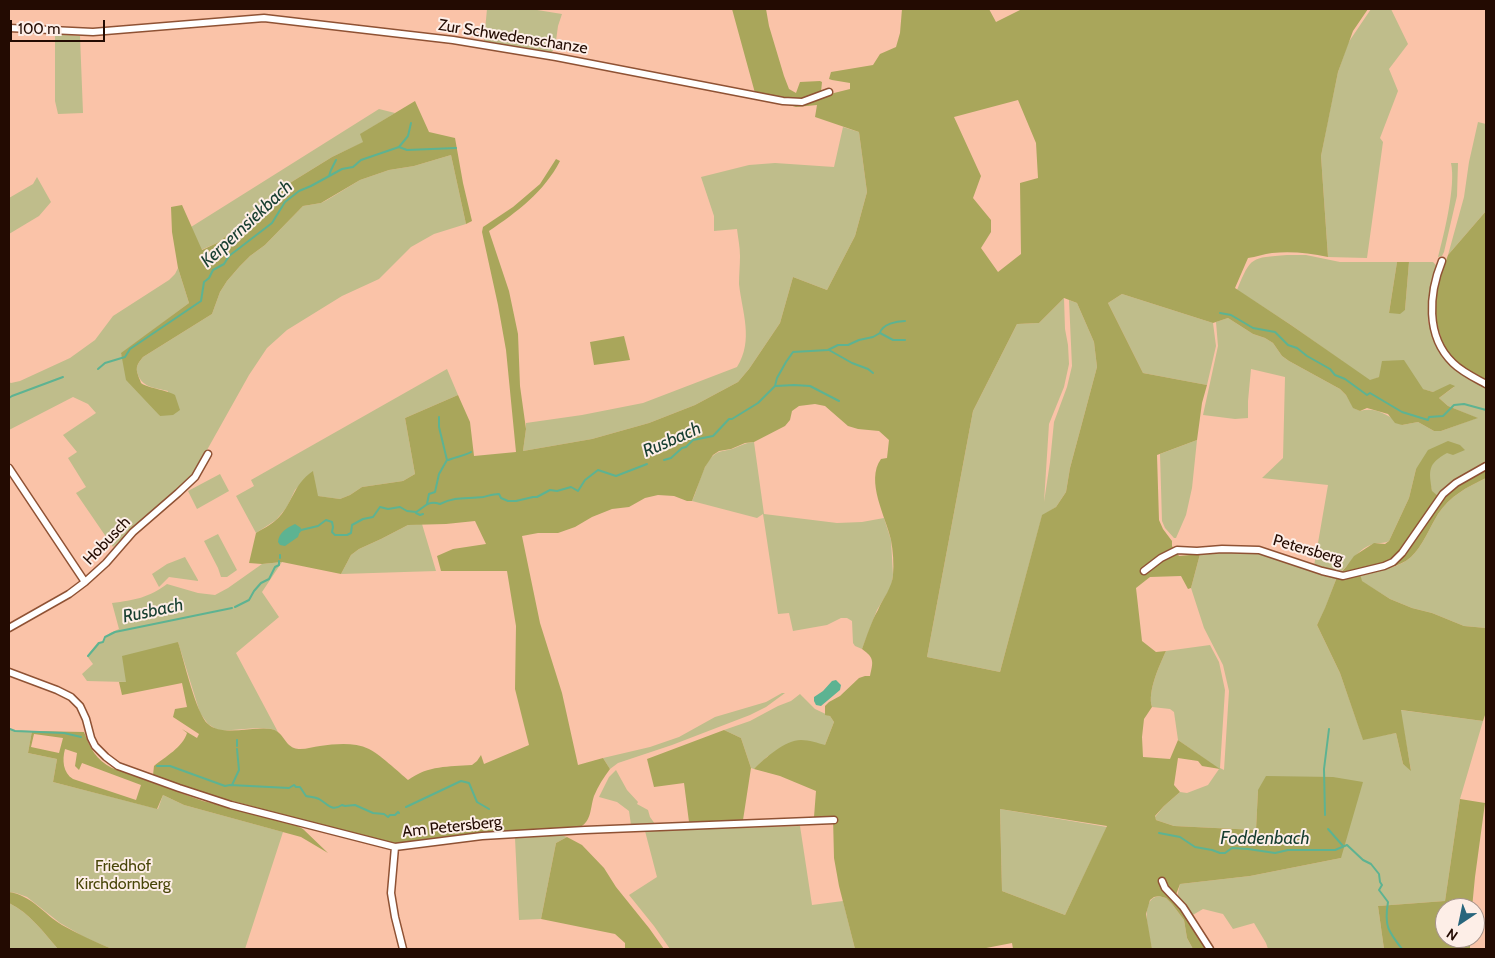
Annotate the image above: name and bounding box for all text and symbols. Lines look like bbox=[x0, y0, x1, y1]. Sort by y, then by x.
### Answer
scale bar bbox=[12, 10, 108, 42]
street label: Zur Schwedenschanze bbox=[437, 16, 589, 58]
text: 100 m bbox=[18, 20, 60, 38]
water label: Kerpernsiekbach bbox=[197, 176, 297, 272]
water label: Rusbach bbox=[640, 418, 704, 462]
street label: Hobusch bbox=[79, 513, 135, 569]
street label: Petersberg bbox=[1271, 531, 1345, 569]
water label: Rusbach bbox=[121, 594, 185, 628]
street label: Am Petersberg bbox=[401, 812, 503, 842]
water label: Foddenbach bbox=[1220, 828, 1310, 850]
park label: Friedhof Kirchdornberg bbox=[75, 856, 171, 894]
north arrow bbox=[1435, 898, 1485, 948]
text: N bbox=[1443, 924, 1461, 945]

